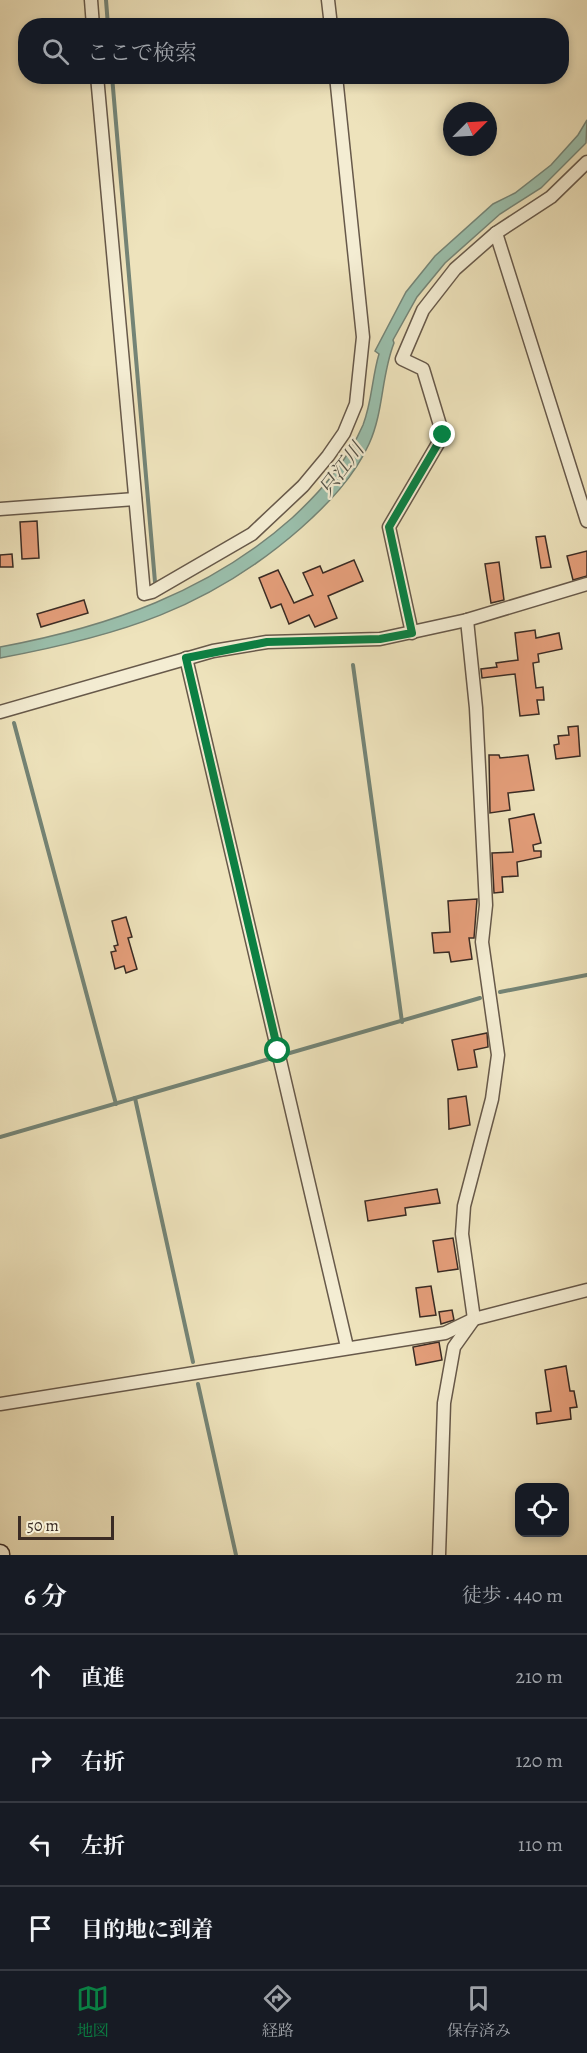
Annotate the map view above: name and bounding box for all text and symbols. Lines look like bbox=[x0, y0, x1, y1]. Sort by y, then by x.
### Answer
search box bbox=[18, 18, 569, 84]
icon: search bbox=[39, 35, 72, 68]
text: ここで検索 bbox=[87, 38, 197, 68]
north arrow bbox=[443, 102, 497, 156]
route end bbox=[429, 421, 455, 447]
water label: 只江川 bbox=[313, 436, 371, 501]
route start bbox=[264, 1037, 290, 1063]
map controls bbox=[515, 1483, 569, 1537]
button: locate bbox=[515, 1483, 569, 1537]
scale bar bbox=[18, 1513, 114, 1540]
text: 50 m bbox=[27, 1515, 59, 1537]
text: 6 分 bbox=[24, 1579, 67, 1614]
text: 徒歩 · 440 m bbox=[462, 1582, 563, 1609]
icon: ahead bbox=[24, 1660, 57, 1693]
text: 直進 bbox=[81, 1663, 125, 1693]
text: 210 m bbox=[515, 1663, 563, 1690]
icon: right bbox=[24, 1744, 57, 1777]
text: 右折 bbox=[81, 1747, 125, 1777]
text: 120 m bbox=[515, 1747, 563, 1774]
icon: left bbox=[24, 1828, 57, 1861]
text: 左折 bbox=[81, 1831, 125, 1861]
text: 110 m bbox=[518, 1831, 563, 1858]
icon: arrive bbox=[24, 1912, 57, 1945]
text: 目的地に到着 bbox=[81, 1915, 213, 1945]
tab: 地図 bbox=[76, 1982, 109, 2042]
tab: 経路 bbox=[261, 1982, 294, 2042]
tab: 保存済み bbox=[447, 1982, 511, 2042]

